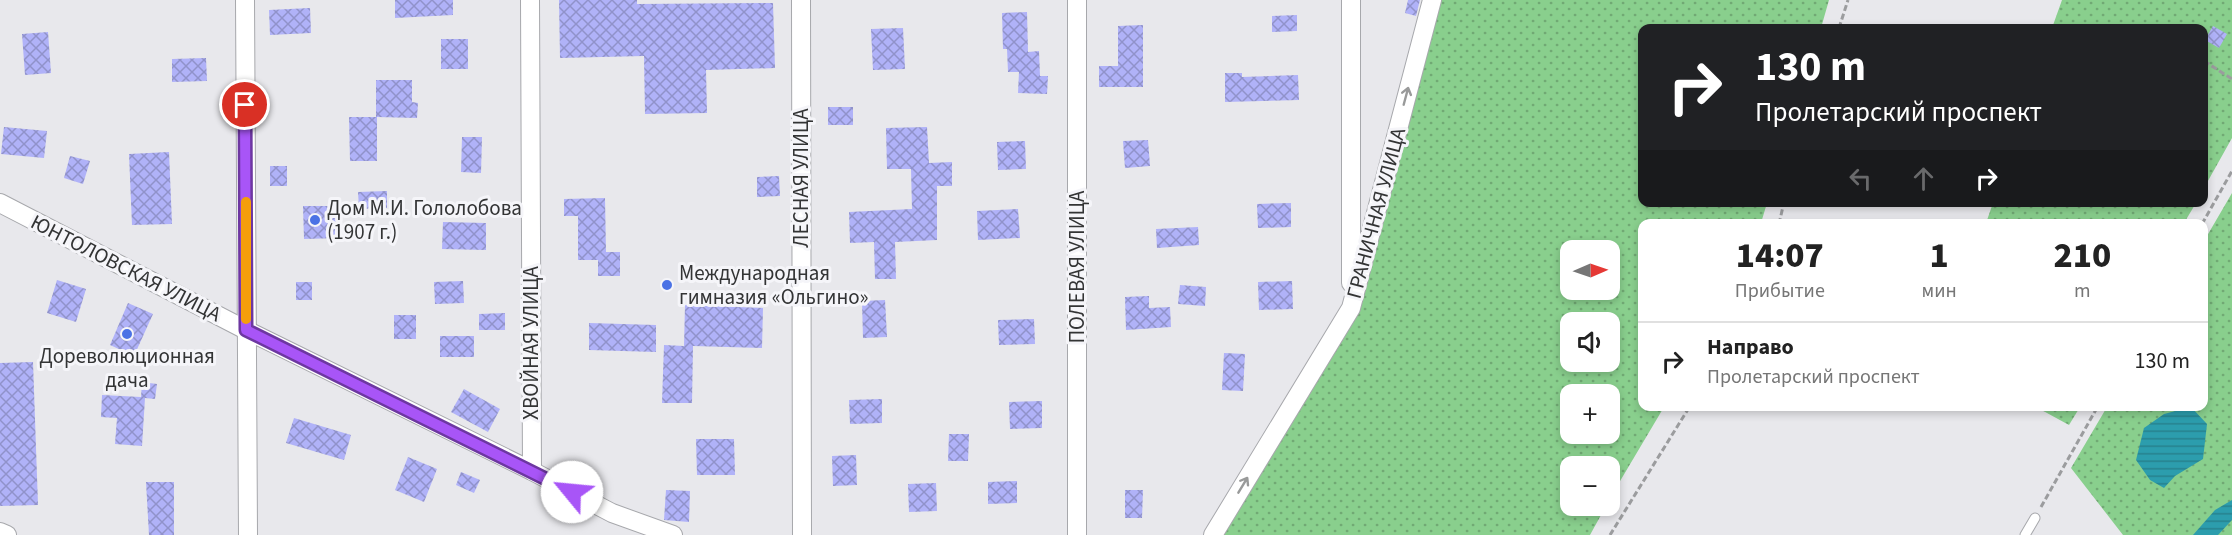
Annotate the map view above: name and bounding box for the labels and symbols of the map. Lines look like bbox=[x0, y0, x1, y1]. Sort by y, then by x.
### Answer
pin bbox=[219, 79, 270, 130]
one-way arrow bbox=[1401, 87, 1413, 106]
street label: ЛЕСНАЯ УЛИЦА bbox=[786, 108, 816, 248]
street label: ГРАНИЧНАЯ УЛИЦА bbox=[1339, 124, 1413, 302]
street label: ПОЛЕВАЯ УЛИЦА bbox=[1062, 190, 1092, 344]
place label: Дом М.И. Гололобова (1907 г.) bbox=[327, 193, 522, 247]
street label: ЮНТОЛОВСКАЯ УЛИЦА bbox=[26, 207, 227, 329]
marker: Дом М.И. Гололобова (1907 г.) bbox=[308, 213, 322, 227]
north arrow bbox=[1560, 240, 1620, 300]
place label: Международная гимназия «Ольгино» bbox=[679, 258, 869, 312]
street label: ХВОЙНАЯ УЛИЦА bbox=[516, 266, 546, 420]
marker: Международная гимназия «Ольгино» bbox=[660, 278, 674, 292]
marker: Дореволюционная дача bbox=[120, 327, 134, 341]
place label: Дореволюционная дача bbox=[39, 341, 215, 395]
position arrow bbox=[540, 460, 604, 524]
one-way arrow bbox=[1238, 477, 1250, 494]

